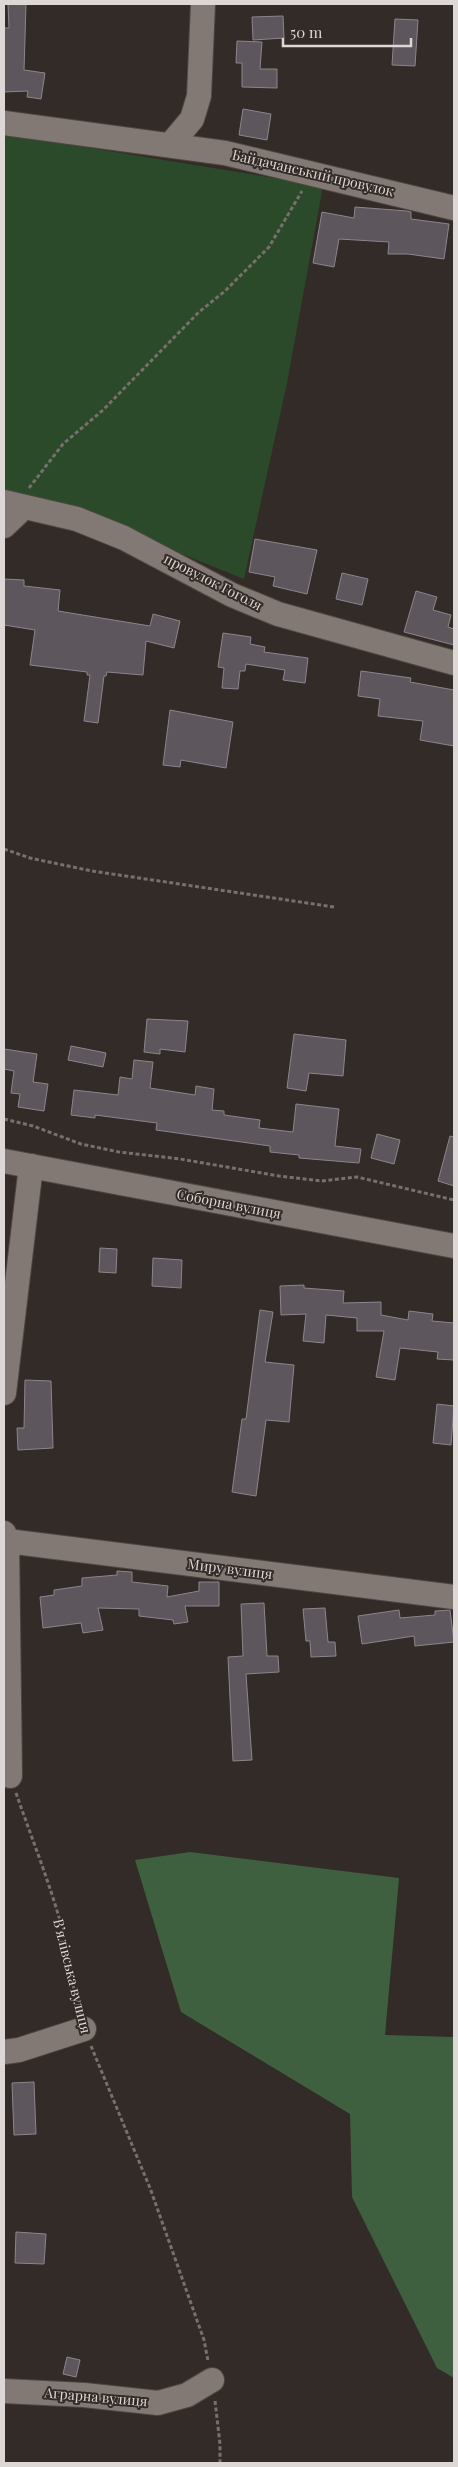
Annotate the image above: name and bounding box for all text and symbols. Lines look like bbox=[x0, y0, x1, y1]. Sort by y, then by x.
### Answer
scale bar bbox=[283, 15, 410, 47]
text: 50 m bbox=[290, 22, 323, 42]
street label: Байдачанський провулок bbox=[230, 145, 396, 200]
street label: провулок Гоголя bbox=[161, 549, 266, 615]
street label: Соборна вулиця bbox=[175, 1184, 283, 1223]
street label: Миру вулиця bbox=[187, 1554, 274, 1583]
street label: В’ялівська вулиця bbox=[49, 1917, 96, 2036]
street label: Аграрна вулиця bbox=[43, 2382, 149, 2411]

